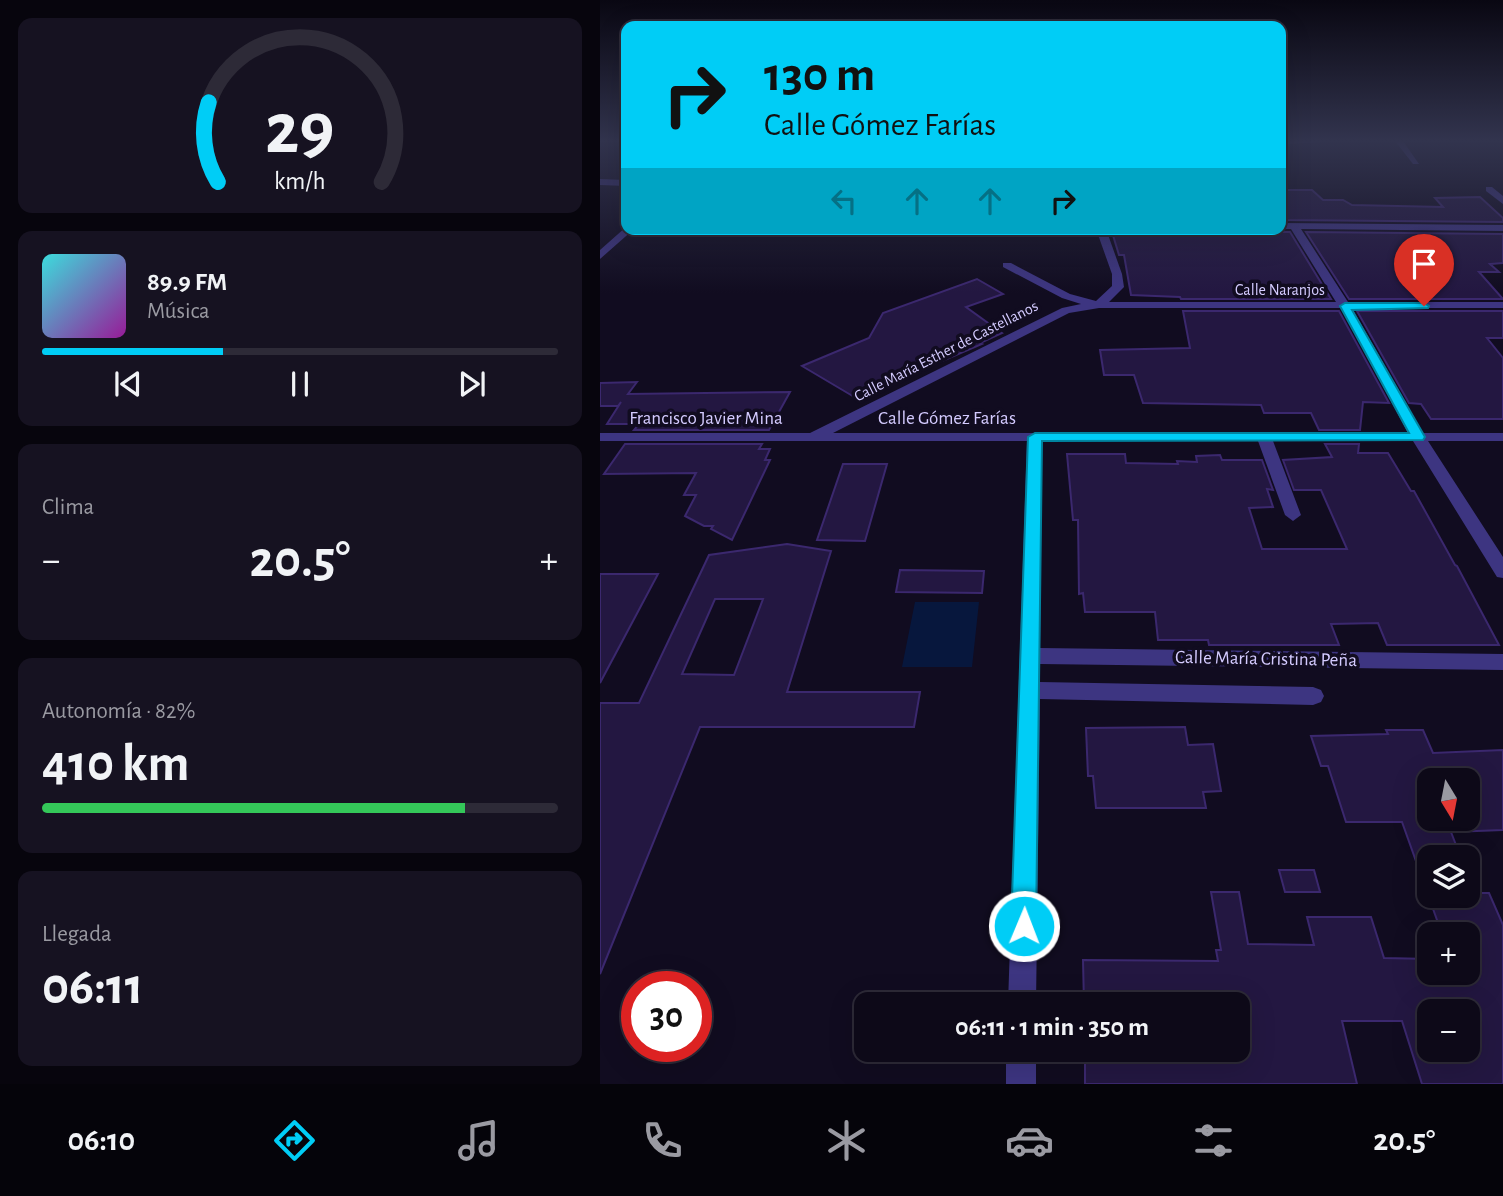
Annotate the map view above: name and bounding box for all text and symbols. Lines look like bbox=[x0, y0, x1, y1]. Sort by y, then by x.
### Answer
icon: right bbox=[649, 49, 740, 140]
text: 130 m bbox=[764, 51, 875, 100]
text: 29 bbox=[265, 94, 335, 167]
text: Calle Gómez Farías bbox=[764, 109, 996, 141]
text: km/h bbox=[274, 168, 326, 193]
icon: left bbox=[825, 182, 863, 220]
icon: ahead bbox=[898, 182, 936, 220]
icon: ahead bbox=[971, 182, 1009, 220]
icon: right bbox=[1044, 182, 1082, 220]
pin bbox=[1394, 234, 1454, 306]
icon: arrive bbox=[1405, 245, 1443, 283]
text: 89.9 FM bbox=[147, 269, 227, 295]
street label: Calle Naranjos bbox=[1235, 282, 1325, 299]
street label: Calle María Esther de Castellanos bbox=[851, 298, 1041, 404]
text: Música bbox=[147, 300, 210, 323]
icon: previous bbox=[109, 365, 147, 403]
icon: pause bbox=[281, 365, 319, 403]
icon: next bbox=[453, 365, 491, 403]
street label: Francisco Javier Mina bbox=[629, 409, 783, 428]
street label: Calle Gómez Farías bbox=[878, 409, 1016, 428]
text: Clima bbox=[42, 496, 94, 519]
text: 20.5° bbox=[249, 534, 351, 586]
text: − bbox=[42, 542, 60, 580]
text: + bbox=[540, 542, 558, 580]
street label: Calle María Cristina Peña bbox=[1175, 648, 1357, 670]
text: Autonomía · 82% bbox=[42, 700, 195, 723]
text: 410 km bbox=[42, 738, 190, 790]
north arrow bbox=[1417, 768, 1480, 831]
map controls bbox=[1417, 768, 1480, 1062]
button: layers bbox=[1417, 845, 1480, 908]
position arrow bbox=[987, 889, 1061, 963]
button: + bbox=[1417, 922, 1480, 985]
text: Llegada bbox=[42, 923, 112, 946]
text: 06:11 bbox=[42, 961, 144, 1013]
speed limit sign: 30 bbox=[621, 971, 712, 1062]
button: − bbox=[1417, 999, 1480, 1062]
text: 06:11 · 1 min · 350 m bbox=[955, 1014, 1149, 1040]
icon: directions bbox=[270, 1116, 319, 1165]
icon: music bbox=[454, 1116, 503, 1165]
icon: phone bbox=[638, 1116, 687, 1165]
icon: climate bbox=[822, 1116, 871, 1165]
icon: car bbox=[1005, 1116, 1054, 1165]
icon: filters bbox=[1189, 1116, 1238, 1165]
text: 06:10 bbox=[67, 1124, 135, 1156]
text: 20.5° bbox=[1373, 1124, 1436, 1156]

